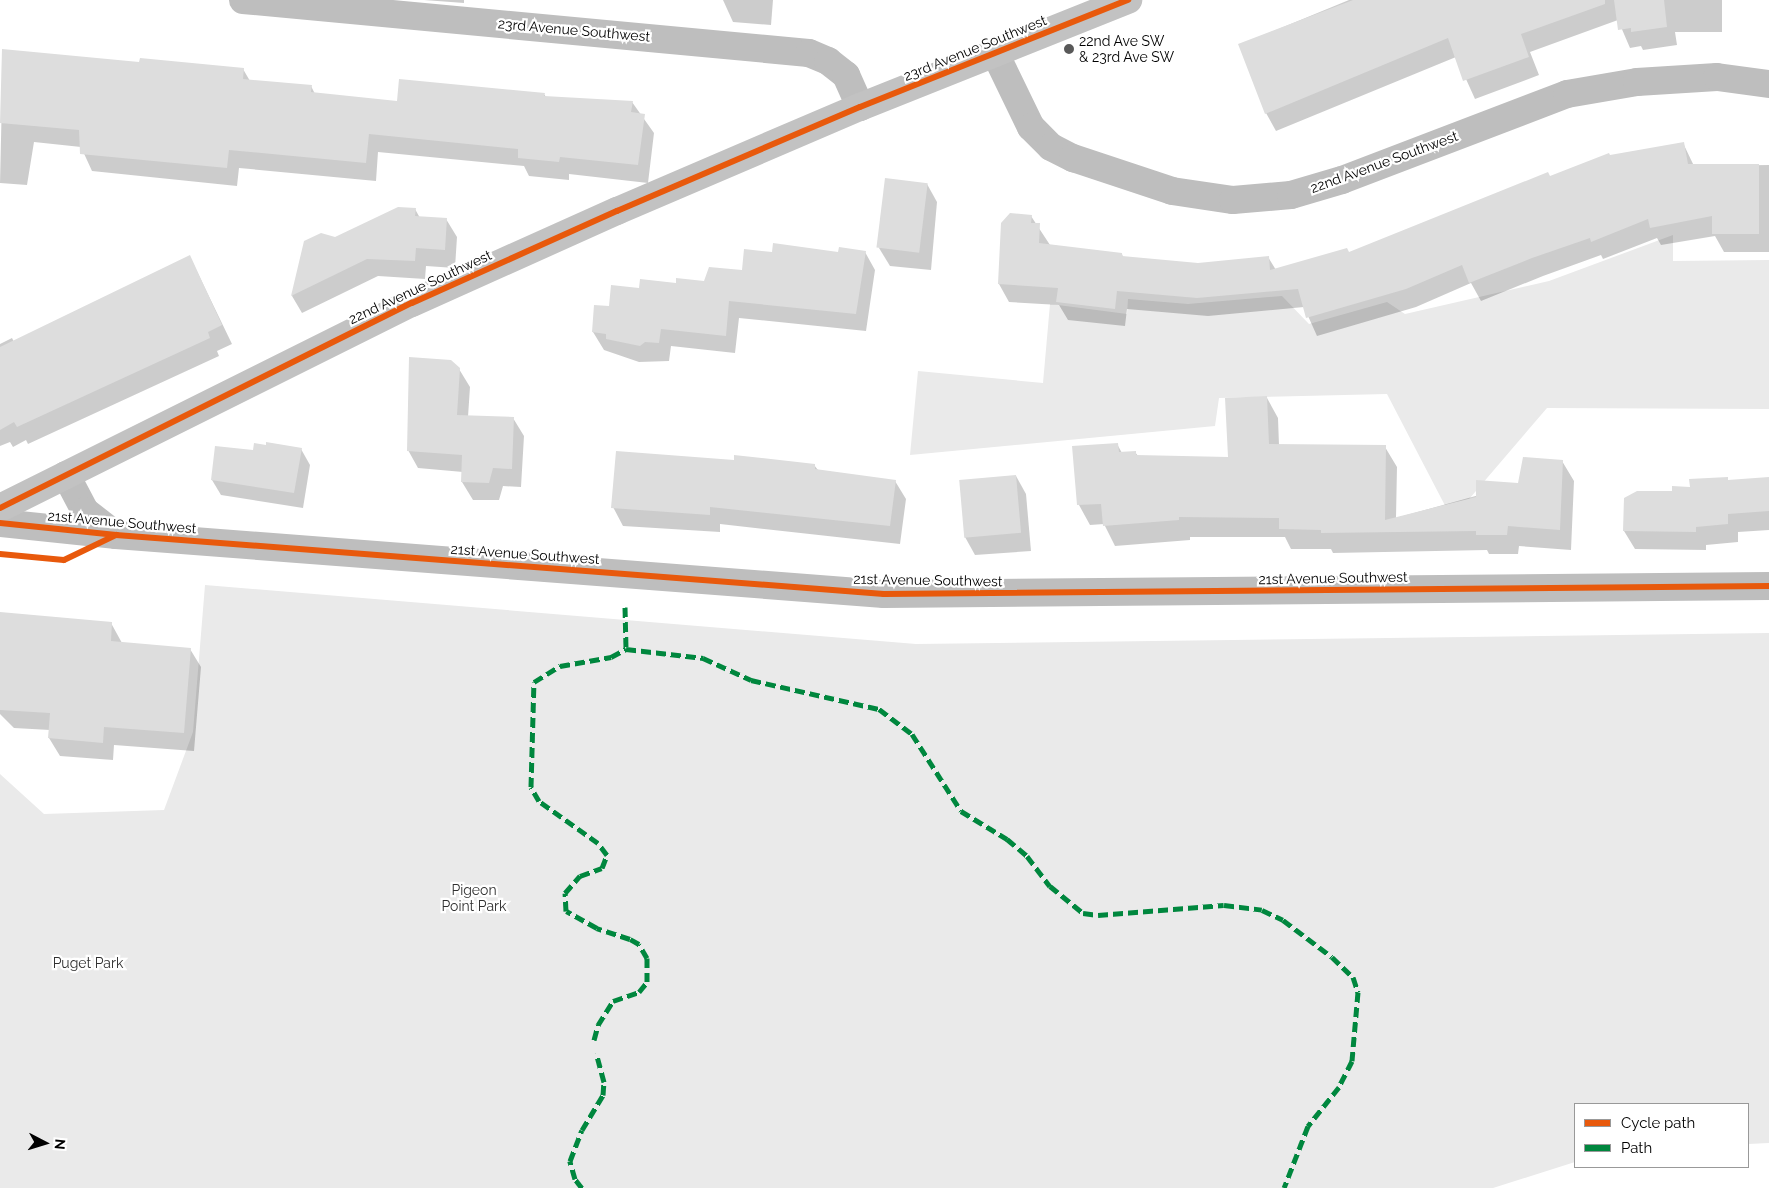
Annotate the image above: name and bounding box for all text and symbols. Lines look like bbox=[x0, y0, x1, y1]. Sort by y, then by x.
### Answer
street label: 23rd Avenue Southwest bbox=[901, 12, 1049, 84]
street label: 23rd Avenue Southwest bbox=[497, 15, 651, 45]
place label: 22nd Ave SW & 23rd Ave SW bbox=[1079, 33, 1175, 65]
marker: 22nd Ave SW & 23rd Ave SW bbox=[1063, 43, 1075, 55]
street label: 22nd Avenue Southwest bbox=[1308, 127, 1460, 197]
street label: 22nd Avenue Southwest bbox=[346, 246, 494, 328]
street label: 21st Avenue Southwest bbox=[47, 507, 197, 537]
street label: 21st Avenue Southwest bbox=[450, 540, 600, 568]
street label: 21st Avenue Southwest bbox=[1258, 568, 1408, 588]
street label: 21st Avenue Southwest bbox=[853, 570, 1003, 590]
park label: Pigeon Point Park bbox=[442, 882, 506, 914]
park label: Puget Park bbox=[53, 955, 123, 971]
legend bbox=[1574, 1103, 1749, 1168]
text: Cycle path bbox=[1621, 1114, 1695, 1132]
north arrow bbox=[20, 1118, 70, 1168]
text: N bbox=[52, 1138, 68, 1150]
text: Path bbox=[1621, 1139, 1652, 1157]

